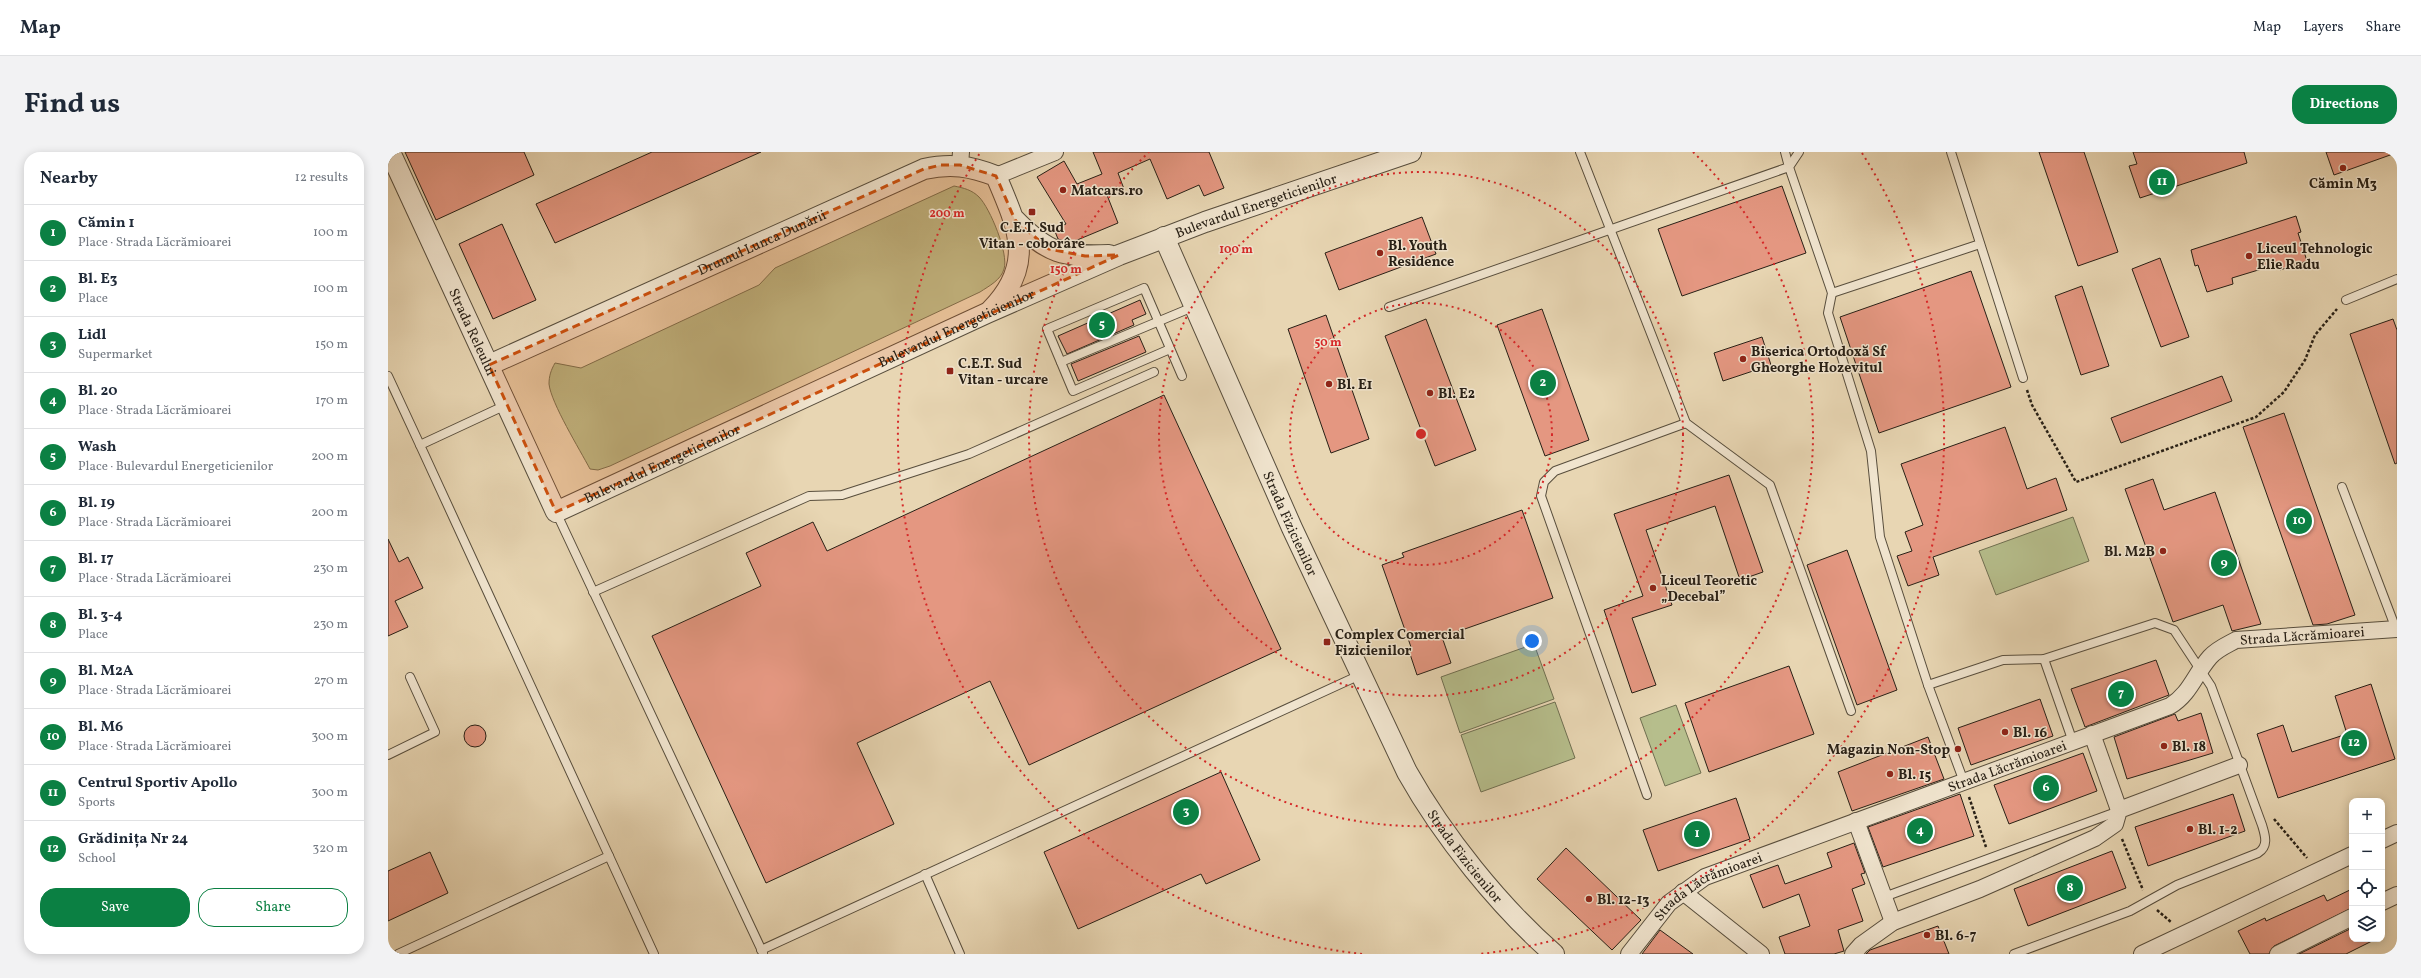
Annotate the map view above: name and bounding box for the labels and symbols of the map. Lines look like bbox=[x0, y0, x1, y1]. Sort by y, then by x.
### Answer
marker: Cămin M3 bbox=[2338, 163, 2348, 173]
pin: 11 bbox=[2149, 167, 2175, 197]
street label: Bulevardul Energeticienilor bbox=[1173, 170, 1340, 244]
place label: Cămin M3 bbox=[2309, 175, 2377, 194]
place label: Matcars.ro bbox=[1071, 182, 1143, 201]
marker: Matcars.ro bbox=[1058, 185, 1068, 195]
street label: Drumul Lunca Dunării bbox=[695, 206, 830, 281]
text: 200 m bbox=[929, 206, 965, 222]
marker: C.E.T. Sud Vitan - coborâre bbox=[1027, 207, 1037, 217]
place label: C.E.T. Sud Vitan - coborâre bbox=[979, 219, 1085, 254]
place label: Bl. Youth Residence bbox=[1388, 237, 1454, 272]
place label: Liceul Tehnologic Elie Radu bbox=[2257, 240, 2373, 275]
text: 100 m bbox=[1219, 242, 1253, 258]
marker: Bl. Youth Residence bbox=[1375, 248, 1385, 258]
marker: Liceul Tehnologic Elie Radu bbox=[2244, 251, 2254, 261]
text: 150 m bbox=[1050, 262, 1082, 278]
street label: Bulevardul Energeticienilor bbox=[876, 285, 1038, 373]
street label: Strada Releului bbox=[443, 286, 500, 379]
pin: 5 bbox=[1089, 310, 1115, 340]
text: 50 m bbox=[1314, 335, 1342, 351]
place label: Biserica Ortodoxă Sf Gheorghe Hozevitul bbox=[1751, 343, 1887, 378]
marker: Biserica Ortodoxă Sf Gheorghe Hozevitul bbox=[1738, 354, 1748, 364]
place label: C.E.T. Sud Vitan - urcare bbox=[958, 355, 1048, 390]
marker: C.E.T. Sud Vitan - urcare bbox=[945, 366, 955, 376]
pin: 2 bbox=[1530, 368, 1556, 398]
place label: Bl. E1 bbox=[1337, 376, 1372, 395]
marker: Bl. E1 bbox=[1324, 379, 1334, 389]
place label: Bl. E2 bbox=[1438, 385, 1475, 404]
marker: Bl. E2 bbox=[1425, 388, 1435, 398]
street label: Bulevardul Energeticienilor bbox=[581, 420, 744, 509]
centre of rings bbox=[1414, 427, 1428, 441]
street label: Strada Fizicienilor bbox=[1257, 468, 1321, 580]
pin: 10 bbox=[2286, 506, 2312, 536]
place label: Bl. M2B bbox=[2104, 543, 2155, 562]
marker: Bl. M2B bbox=[2158, 546, 2168, 556]
pin: 9 bbox=[2211, 548, 2237, 578]
place label: Liceul Teoretic „Decebal” bbox=[1661, 572, 1758, 607]
marker: Liceul Teoretic „Decebal” bbox=[1648, 583, 1658, 593]
street label: Strada Lăcrămioarei bbox=[2239, 623, 2365, 651]
place label: Complex Comercial Fizicienilor bbox=[1335, 626, 1465, 661]
your location bbox=[1522, 631, 1542, 651]
marker: Complex Comercial Fizicienilor bbox=[1322, 637, 1332, 647]
pin: 7 bbox=[2108, 679, 2134, 709]
place label: Bl. 16 bbox=[2013, 724, 2048, 743]
marker: Bl. 16 bbox=[2000, 727, 2010, 737]
pin: 12 bbox=[2341, 728, 2367, 758]
street label: Strada Lăcrămioarei bbox=[1946, 737, 2069, 798]
place label: Bl. 18 bbox=[2172, 738, 2206, 757]
place label: Magazin Non-Stop bbox=[1827, 741, 1950, 760]
marker: Bl. 18 bbox=[2159, 741, 2169, 751]
marker: Magazin Non-Stop bbox=[1953, 744, 1963, 754]
place label: Bl. 15 bbox=[1898, 766, 1932, 785]
marker: Bl. 15 bbox=[1885, 769, 1895, 779]
pin: 6 bbox=[2033, 773, 2059, 803]
pin: 3 bbox=[1173, 797, 1199, 827]
street label: Strada Fizicienilor bbox=[1422, 806, 1506, 908]
pin: 4 bbox=[1907, 816, 1933, 846]
pin: 1 bbox=[1684, 819, 1710, 849]
place label: Bl. 1-2 bbox=[2198, 821, 2238, 840]
marker: Bl. 1-2 bbox=[2185, 824, 2195, 834]
street label: Strada Lăcrămioarei bbox=[1650, 849, 1765, 926]
pin: 8 bbox=[2057, 873, 2083, 903]
place label: Bl. 12-13 bbox=[1597, 891, 1649, 910]
marker: Bl. 12-13 bbox=[1584, 894, 1594, 904]
place label: Bl. 6-7 bbox=[1935, 927, 1977, 946]
marker: Bl. 6-7 bbox=[1922, 930, 1932, 940]

